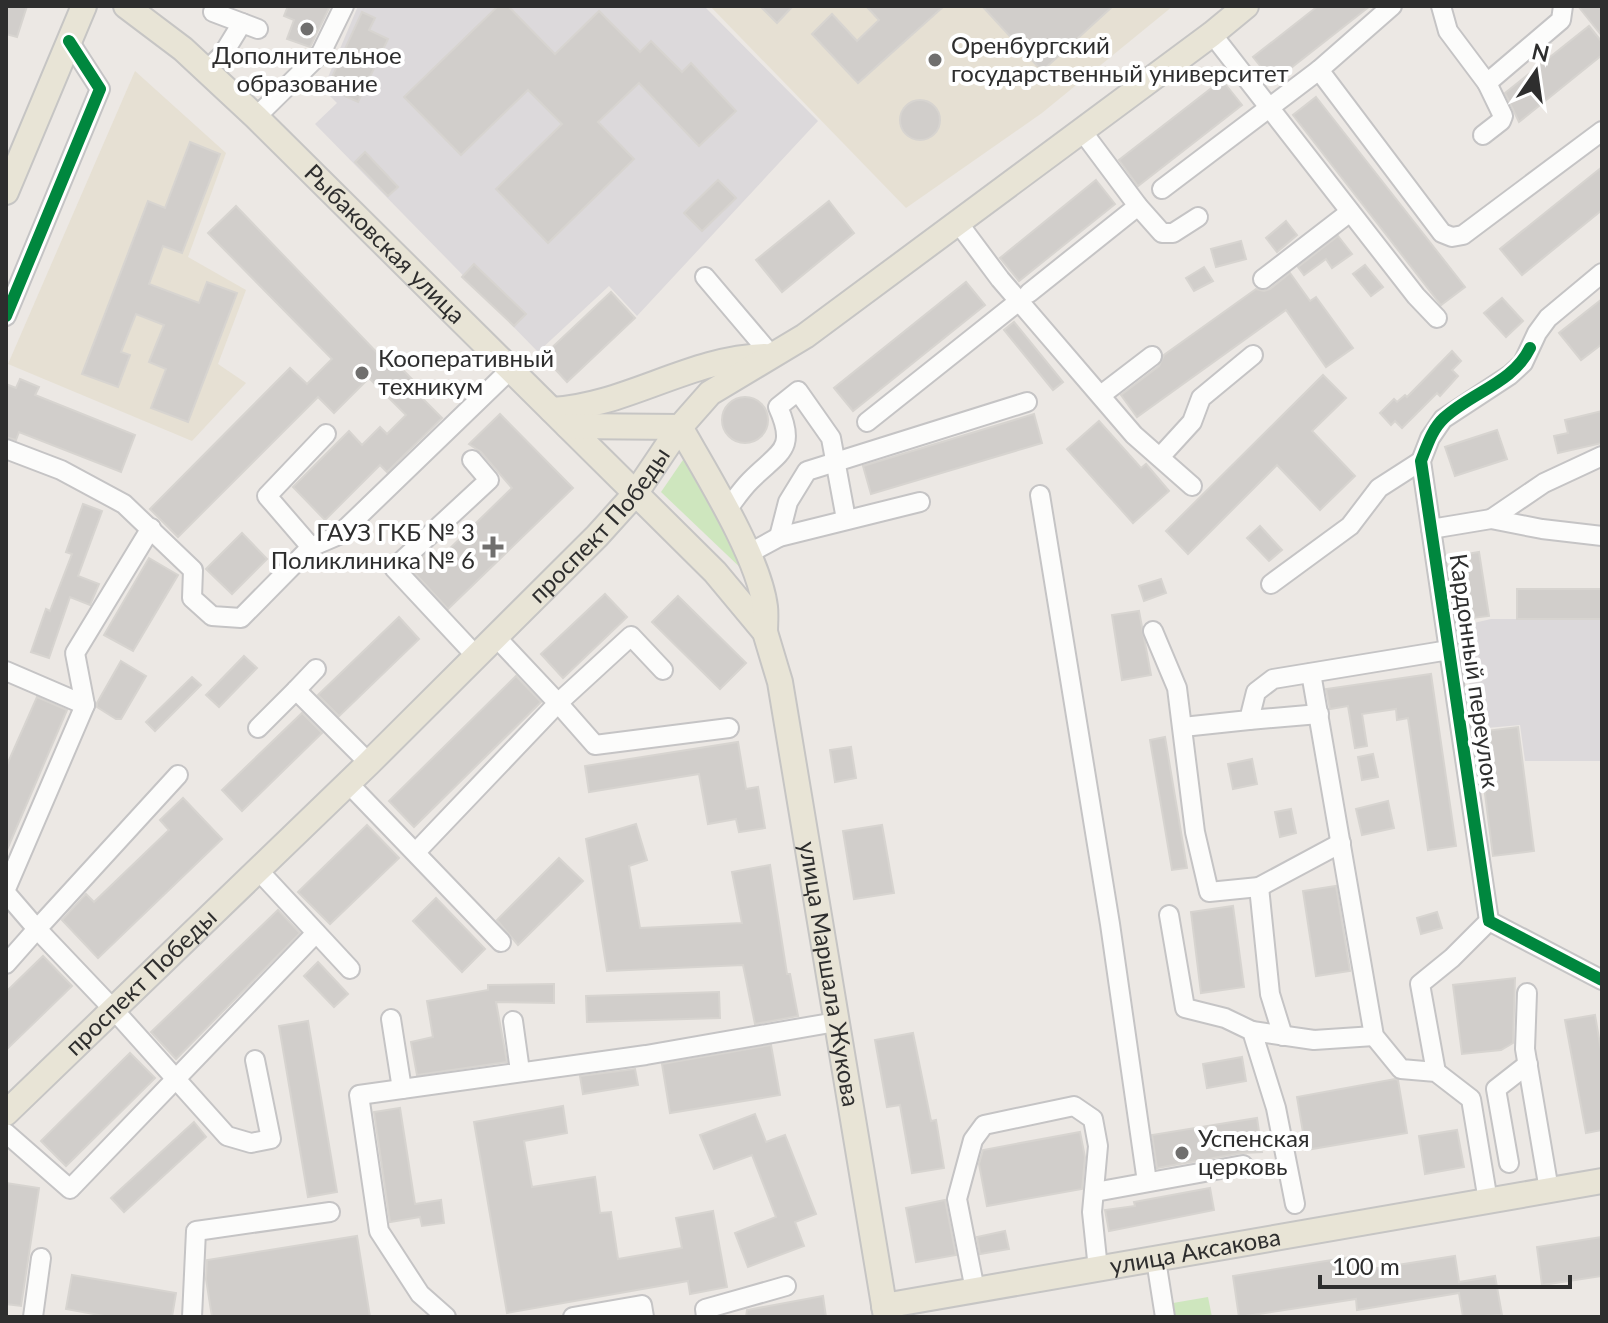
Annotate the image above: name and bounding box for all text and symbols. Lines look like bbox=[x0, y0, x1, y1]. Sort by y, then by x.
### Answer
marker: Дополнительное образование bbox=[298, 20, 316, 38]
place label: Оренбургский государственный университет bbox=[951, 30, 1289, 87]
north arrow bbox=[1496, 32, 1576, 112]
text: N bbox=[1529, 37, 1552, 67]
place label: Дополнительное образование bbox=[212, 40, 402, 97]
marker: Оренбургский государственный университет bbox=[926, 51, 944, 69]
street label: Рыбаковская улица bbox=[299, 157, 472, 329]
place label: Кооперативный техникум bbox=[378, 343, 554, 400]
marker: Кооперативный техникум bbox=[353, 364, 371, 382]
street label: проспект Победы bbox=[522, 441, 675, 608]
place label: ГАУЗ ГКБ № 3 Поликлиника № 6 bbox=[271, 517, 475, 574]
marker: ГАУЗ ГКБ № 3 Поликлиника № 6 bbox=[482, 536, 504, 558]
street label: Кардонный переулок bbox=[1445, 552, 1506, 791]
street label: улица Маршала Жукова bbox=[794, 839, 867, 1109]
street label: проспект Победы bbox=[59, 902, 222, 1061]
place label: Успенская церковь bbox=[1198, 1123, 1310, 1180]
marker: Успенская церковь bbox=[1173, 1144, 1191, 1162]
street label: улица Аксакова bbox=[1108, 1221, 1283, 1279]
scale bar bbox=[1320, 1239, 1570, 1289]
text: 100 m bbox=[1332, 1251, 1400, 1280]

